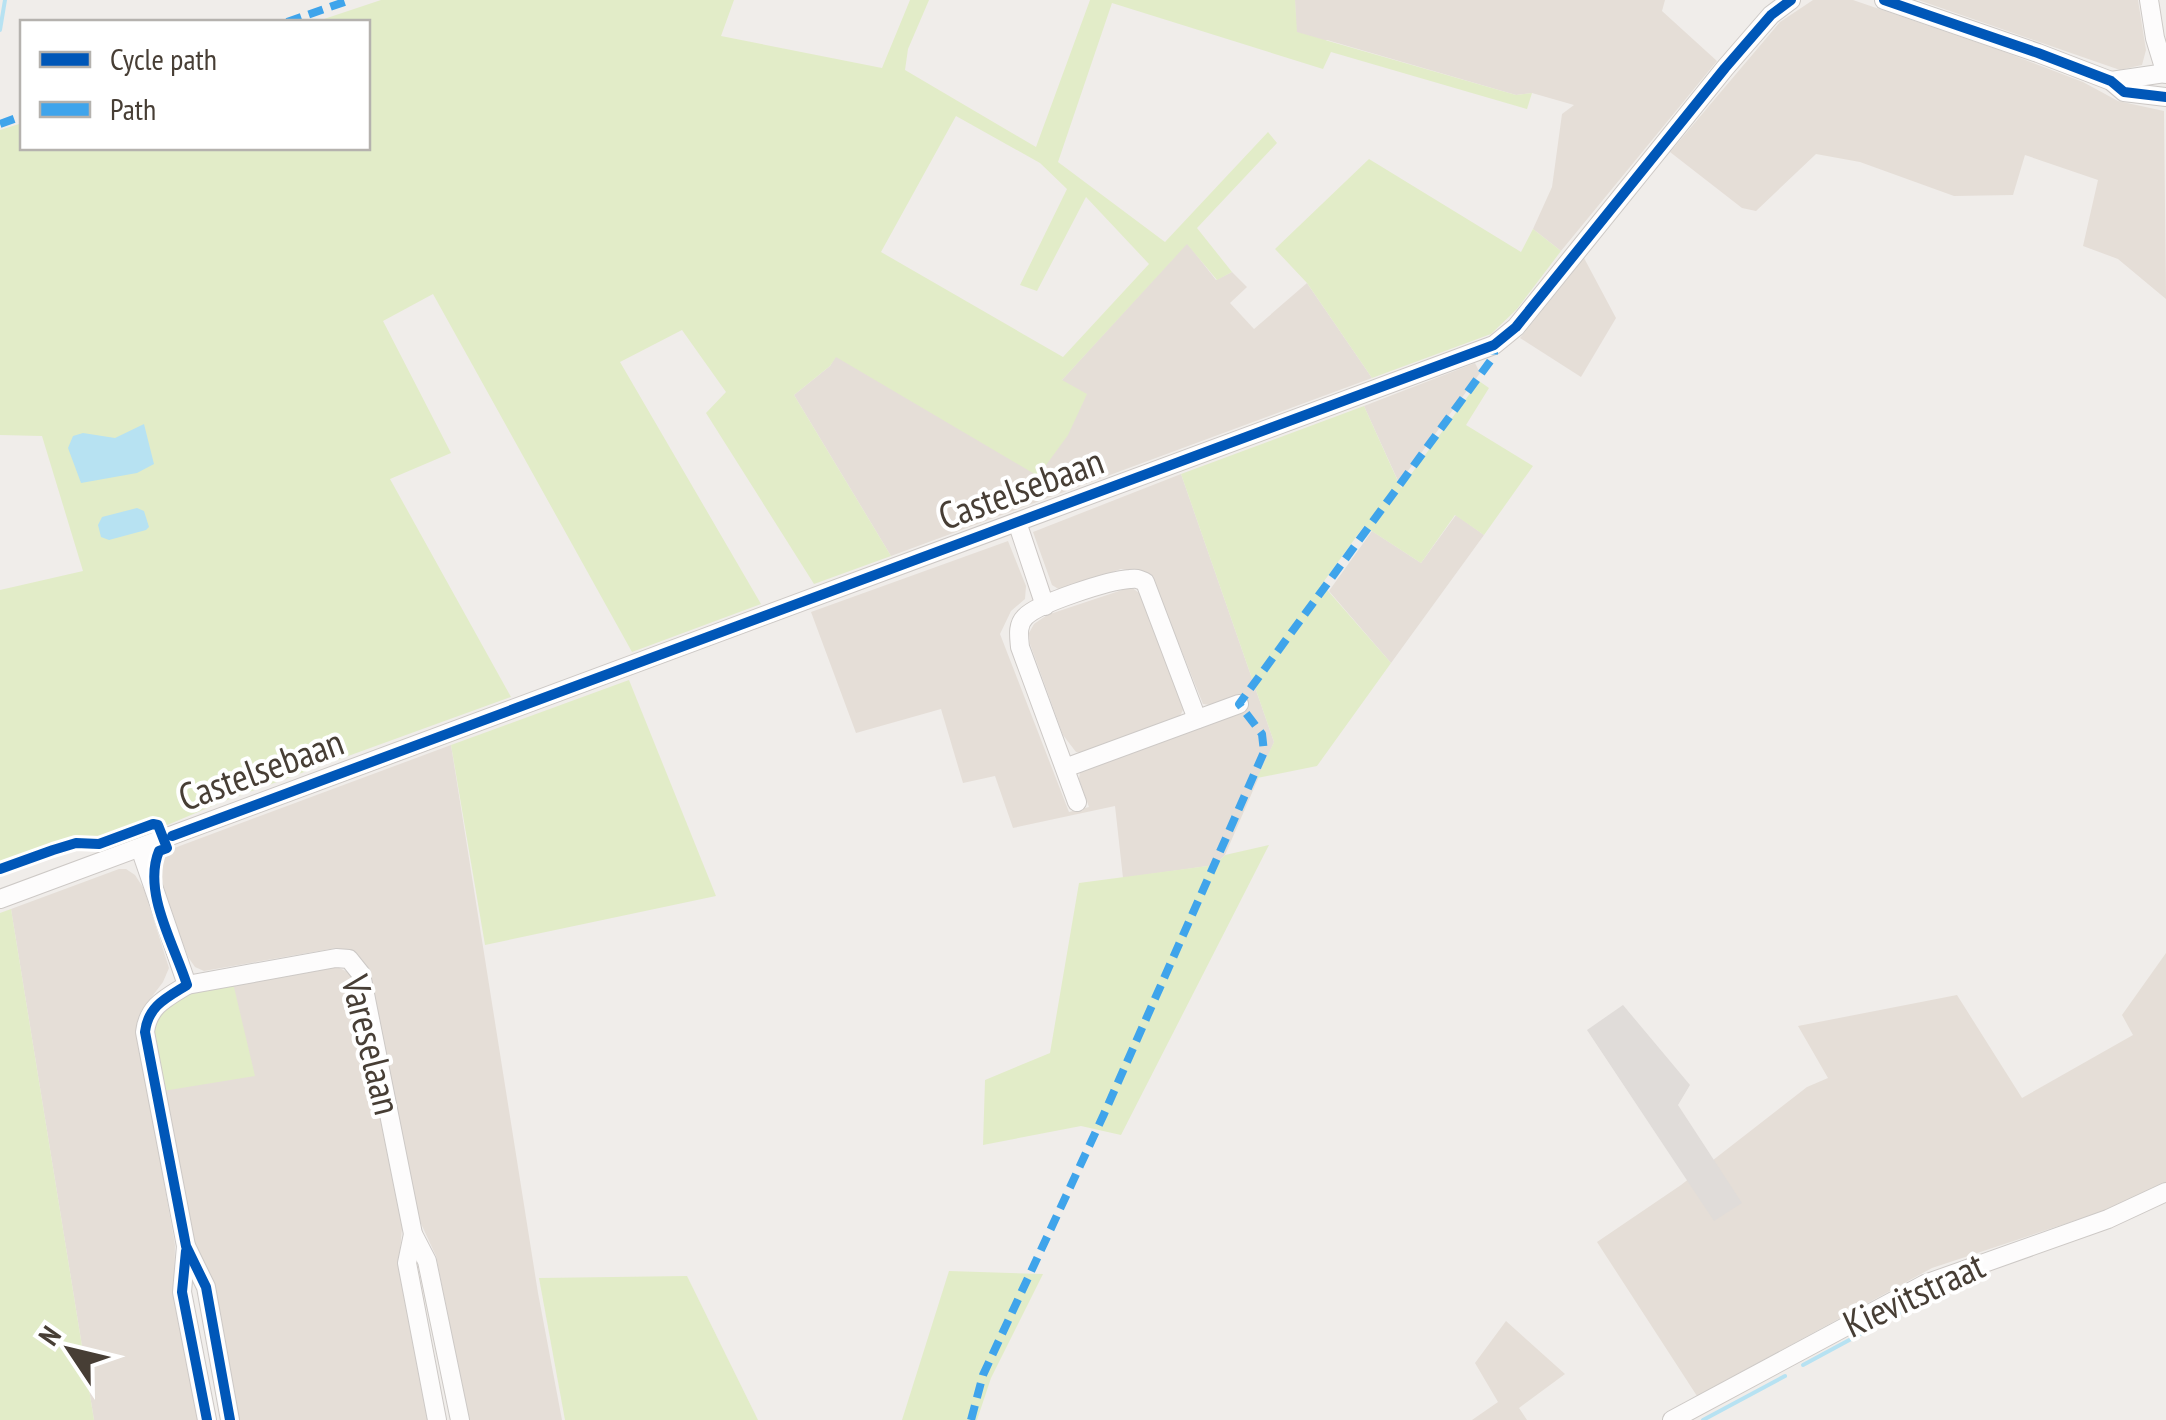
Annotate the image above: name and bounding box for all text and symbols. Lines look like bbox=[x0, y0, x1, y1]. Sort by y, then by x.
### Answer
legend bbox=[20, 20, 370, 150]
text: Cycle path bbox=[110, 39, 217, 78]
text: Path bbox=[110, 89, 156, 128]
street label: Castelsebaan bbox=[931, 435, 1110, 540]
street label: Castelsebaan bbox=[171, 716, 350, 821]
street label: Vareselaan bbox=[331, 969, 413, 1119]
street label: Kievitstraat bbox=[1835, 1240, 1992, 1348]
north arrow bbox=[20, 1300, 120, 1400]
text: N bbox=[30, 1319, 69, 1352]

